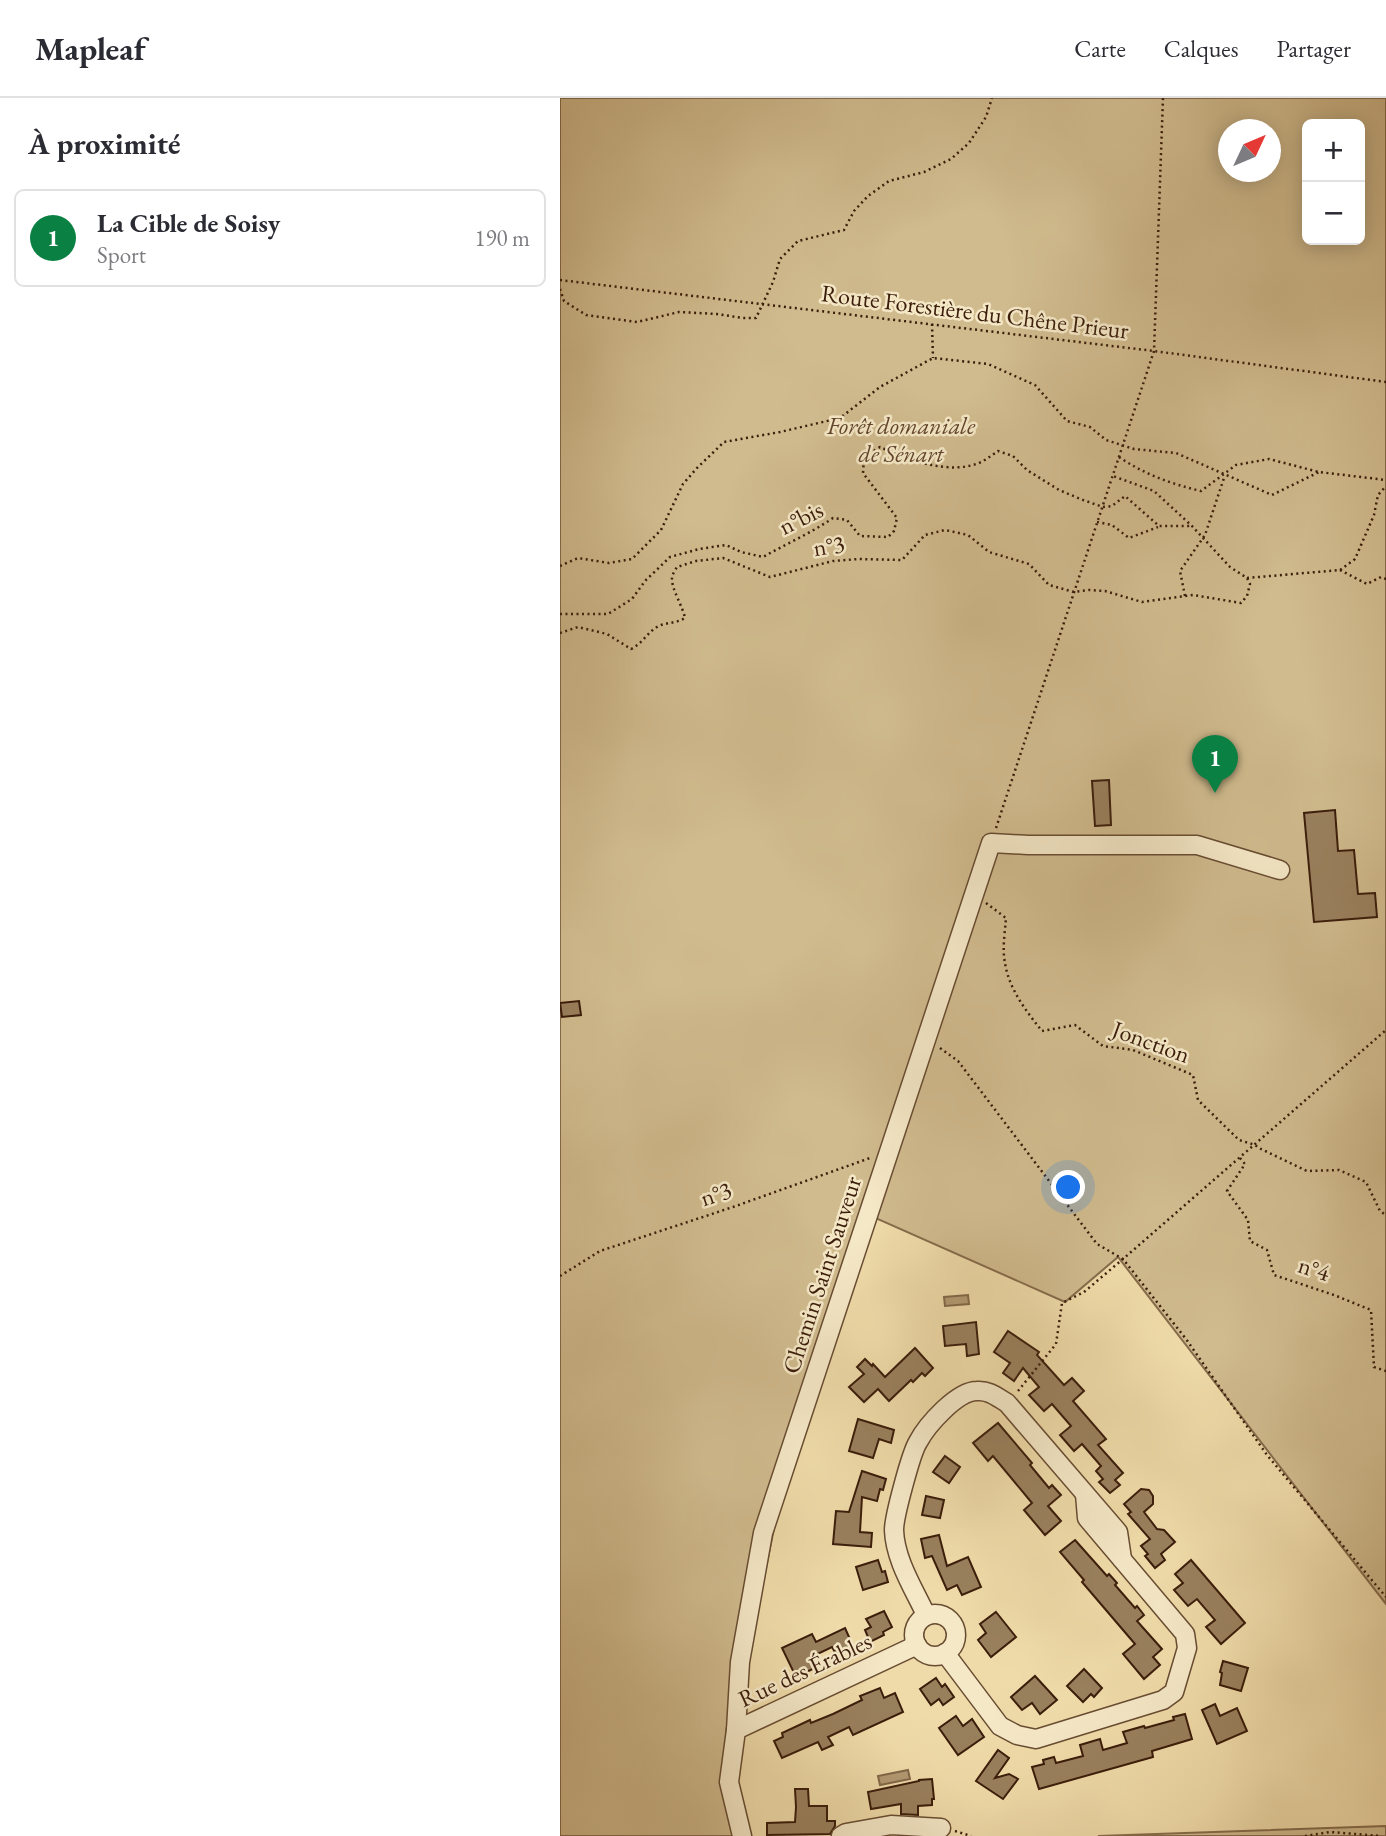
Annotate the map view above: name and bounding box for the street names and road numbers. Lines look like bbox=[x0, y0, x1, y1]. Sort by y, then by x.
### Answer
street label: Route Forestière du Chêne Prieur bbox=[820, 277, 1130, 346]
street label: n°bis bbox=[773, 494, 828, 541]
street label: n°3 bbox=[811, 528, 847, 563]
street label: Jonction bbox=[1106, 1013, 1195, 1070]
street label: Chemin Saint Sauveur bbox=[775, 1172, 868, 1377]
street label: n°3 bbox=[696, 1174, 735, 1213]
street label: n°4 bbox=[1295, 1249, 1334, 1288]
street label: Rue des Érables bbox=[733, 1625, 877, 1714]

